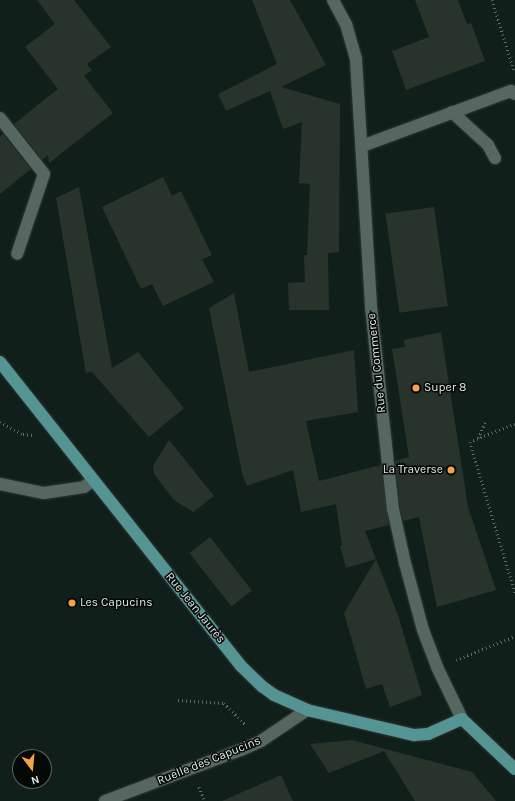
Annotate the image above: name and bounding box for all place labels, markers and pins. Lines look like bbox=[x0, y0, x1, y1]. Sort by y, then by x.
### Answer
place label: Super 8 bbox=[424, 381, 466, 395]
marker: Super 8 bbox=[411, 383, 421, 393]
place label: La Traverse bbox=[383, 463, 443, 477]
marker: La Traverse bbox=[446, 465, 456, 475]
place label: Les Capucins bbox=[80, 596, 152, 610]
marker: Les Capucins bbox=[67, 598, 77, 608]

